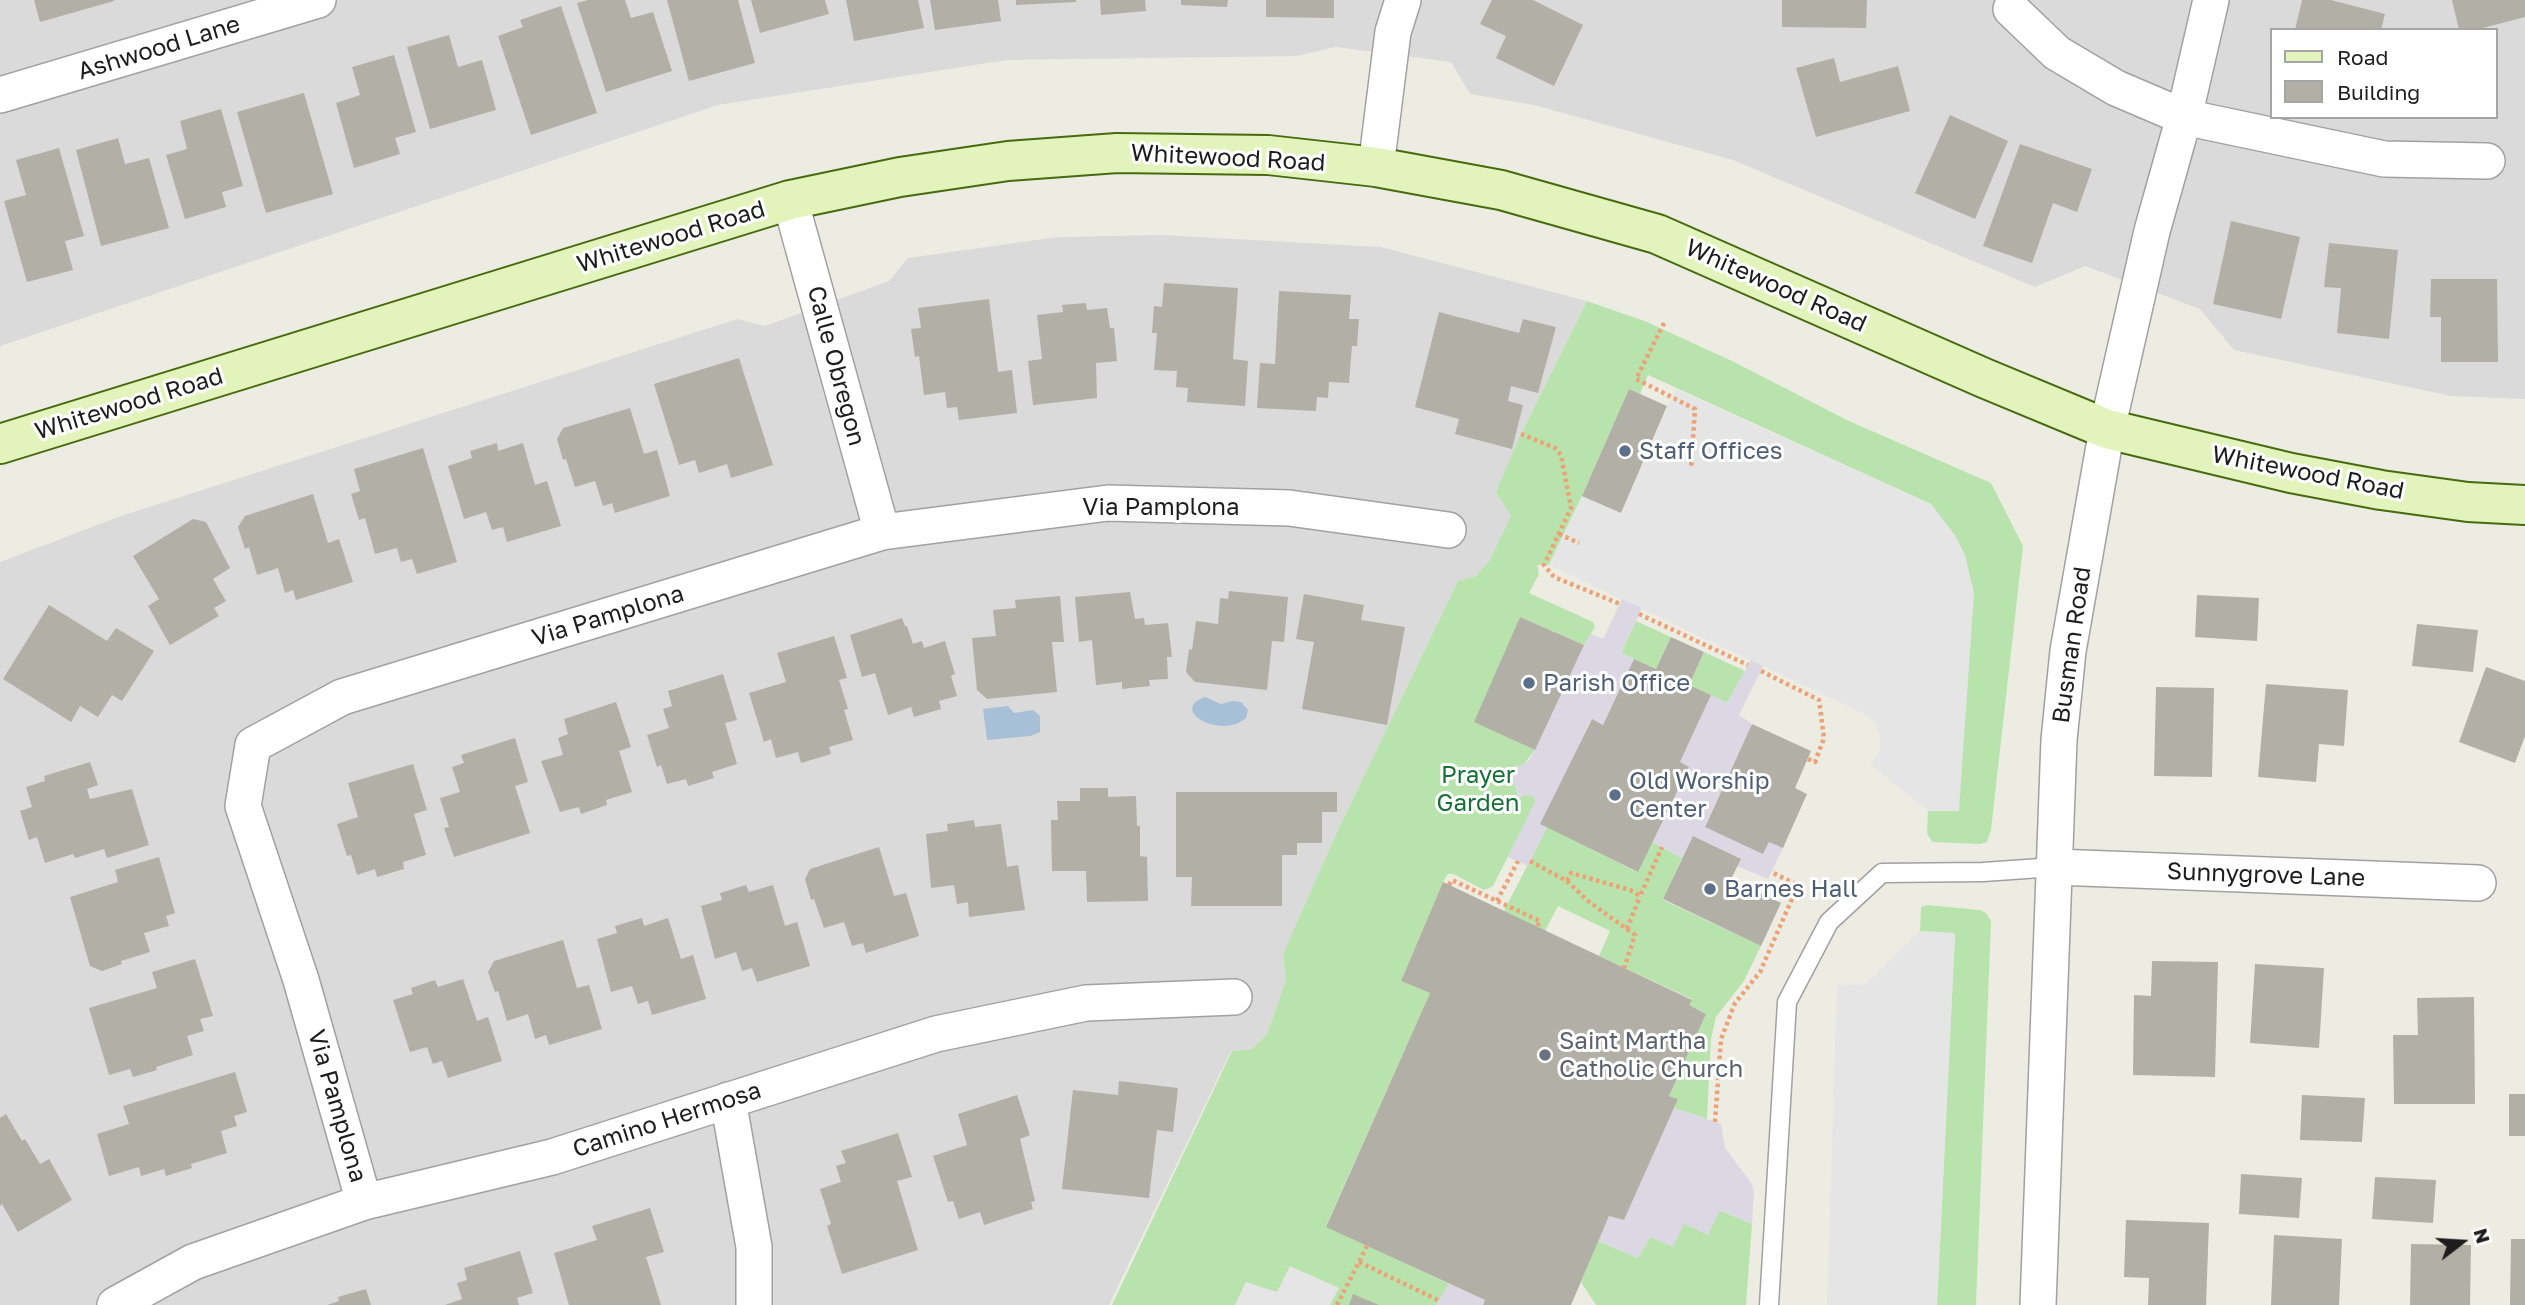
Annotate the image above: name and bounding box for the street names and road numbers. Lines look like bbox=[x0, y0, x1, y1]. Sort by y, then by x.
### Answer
street label: Ashwood Lane bbox=[74, 10, 244, 86]
street label: Whitewood Road bbox=[1130, 139, 1326, 177]
street label: Whitewood Road bbox=[574, 195, 768, 279]
street label: Whitewood Road bbox=[1681, 233, 1871, 339]
street label: Calle Obregon bbox=[801, 283, 871, 449]
street label: Whitewood Road bbox=[32, 362, 226, 446]
street label: Whitewood Road bbox=[2210, 440, 2406, 506]
street label: Via Pamplona bbox=[1082, 493, 1240, 521]
street label: Busman Road bbox=[2047, 565, 2097, 725]
street label: Via Pamplona bbox=[529, 579, 687, 653]
street label: Sunnygrove Lane bbox=[2166, 857, 2366, 893]
street label: Via Pamplona bbox=[301, 1026, 373, 1186]
street label: Camino Hermosa bbox=[569, 1076, 765, 1164]

